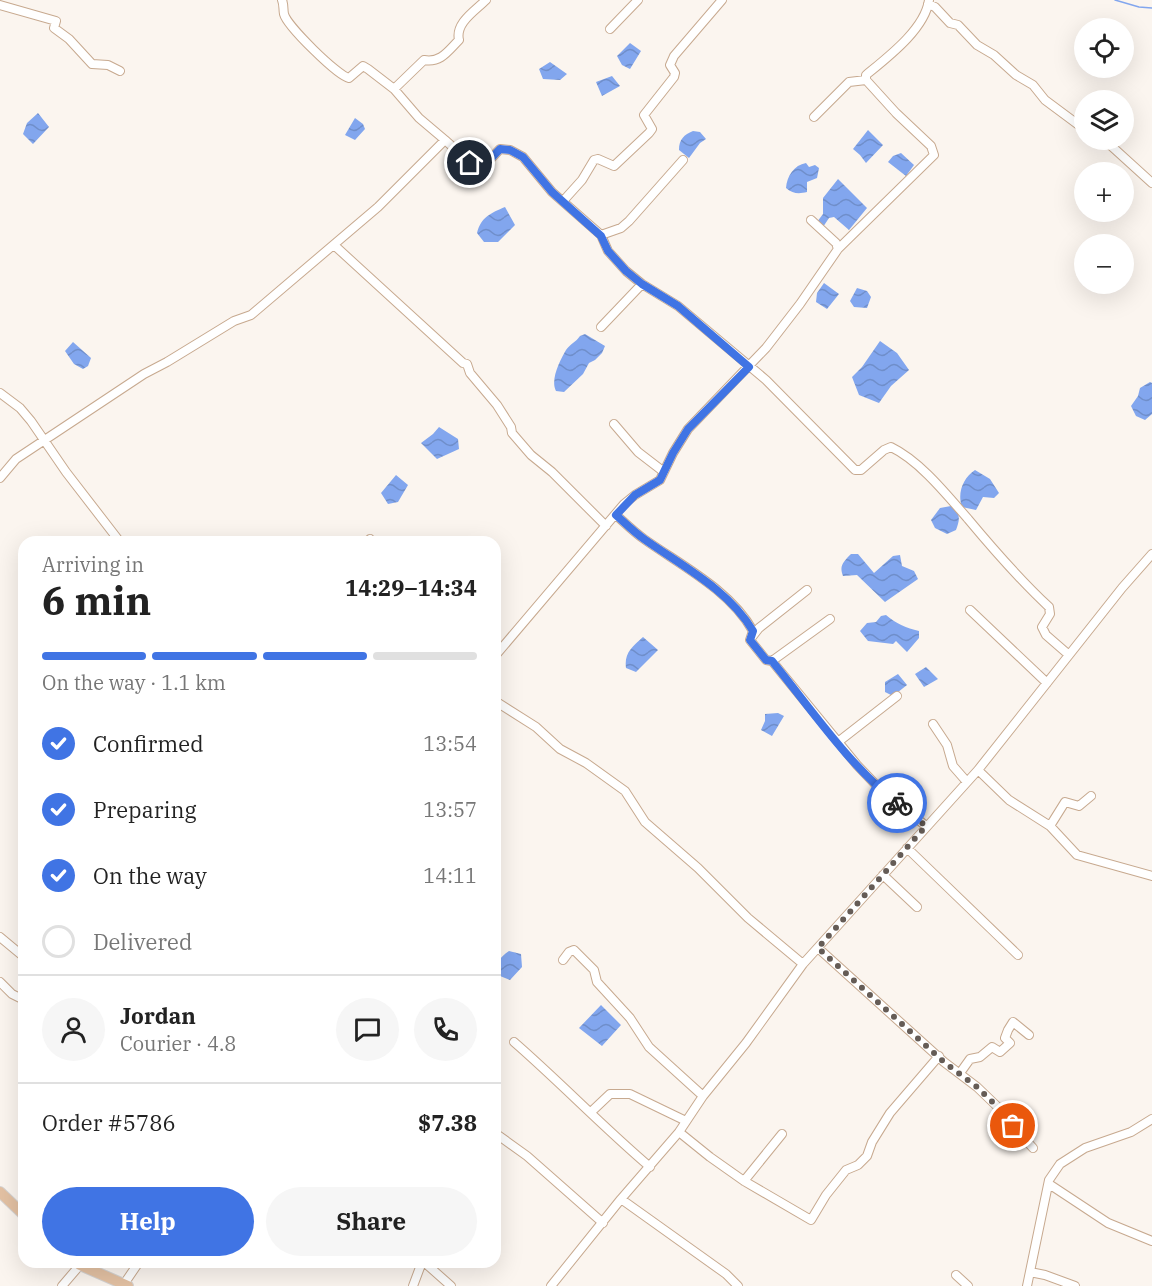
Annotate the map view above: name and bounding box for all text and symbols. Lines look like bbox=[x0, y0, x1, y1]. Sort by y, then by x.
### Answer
map controls bbox=[1074, 18, 1134, 294]
button: locate bbox=[1074, 18, 1134, 78]
button: layers bbox=[1074, 90, 1134, 150]
pin bbox=[444, 137, 495, 188]
icon: home bbox=[453, 146, 486, 179]
button: + bbox=[1074, 162, 1134, 222]
button: − bbox=[1074, 234, 1134, 294]
text: Arriving in bbox=[42, 551, 144, 578]
text: 14:29–14:34 bbox=[345, 573, 477, 602]
text: 6 min bbox=[42, 575, 151, 626]
text: On the way · 1.1 km bbox=[42, 669, 226, 696]
icon: check bbox=[42, 727, 75, 760]
text: Confirmed bbox=[93, 729, 204, 758]
text: 13:54 bbox=[423, 730, 477, 757]
courier bbox=[867, 773, 927, 833]
icon: bike bbox=[881, 787, 914, 820]
icon: check bbox=[42, 793, 75, 826]
text: Preparing bbox=[93, 795, 197, 824]
text: 13:57 bbox=[423, 796, 477, 823]
icon: check bbox=[42, 859, 75, 892]
text: On the way bbox=[93, 861, 207, 890]
text: 14:11 bbox=[423, 862, 477, 889]
text: Delivered bbox=[93, 927, 192, 956]
button: person bbox=[42, 998, 105, 1061]
button: chat bbox=[336, 998, 399, 1061]
button: phone bbox=[414, 998, 477, 1061]
text: Jordan bbox=[120, 1001, 196, 1030]
text: Courier · 4.8 bbox=[120, 1030, 236, 1057]
pin bbox=[987, 1100, 1038, 1151]
text: Order #5786 bbox=[42, 1108, 176, 1137]
text: $7.38 bbox=[418, 1108, 477, 1137]
icon: bag bbox=[996, 1109, 1029, 1142]
button: Help bbox=[42, 1187, 254, 1256]
button: Share bbox=[266, 1187, 477, 1256]

